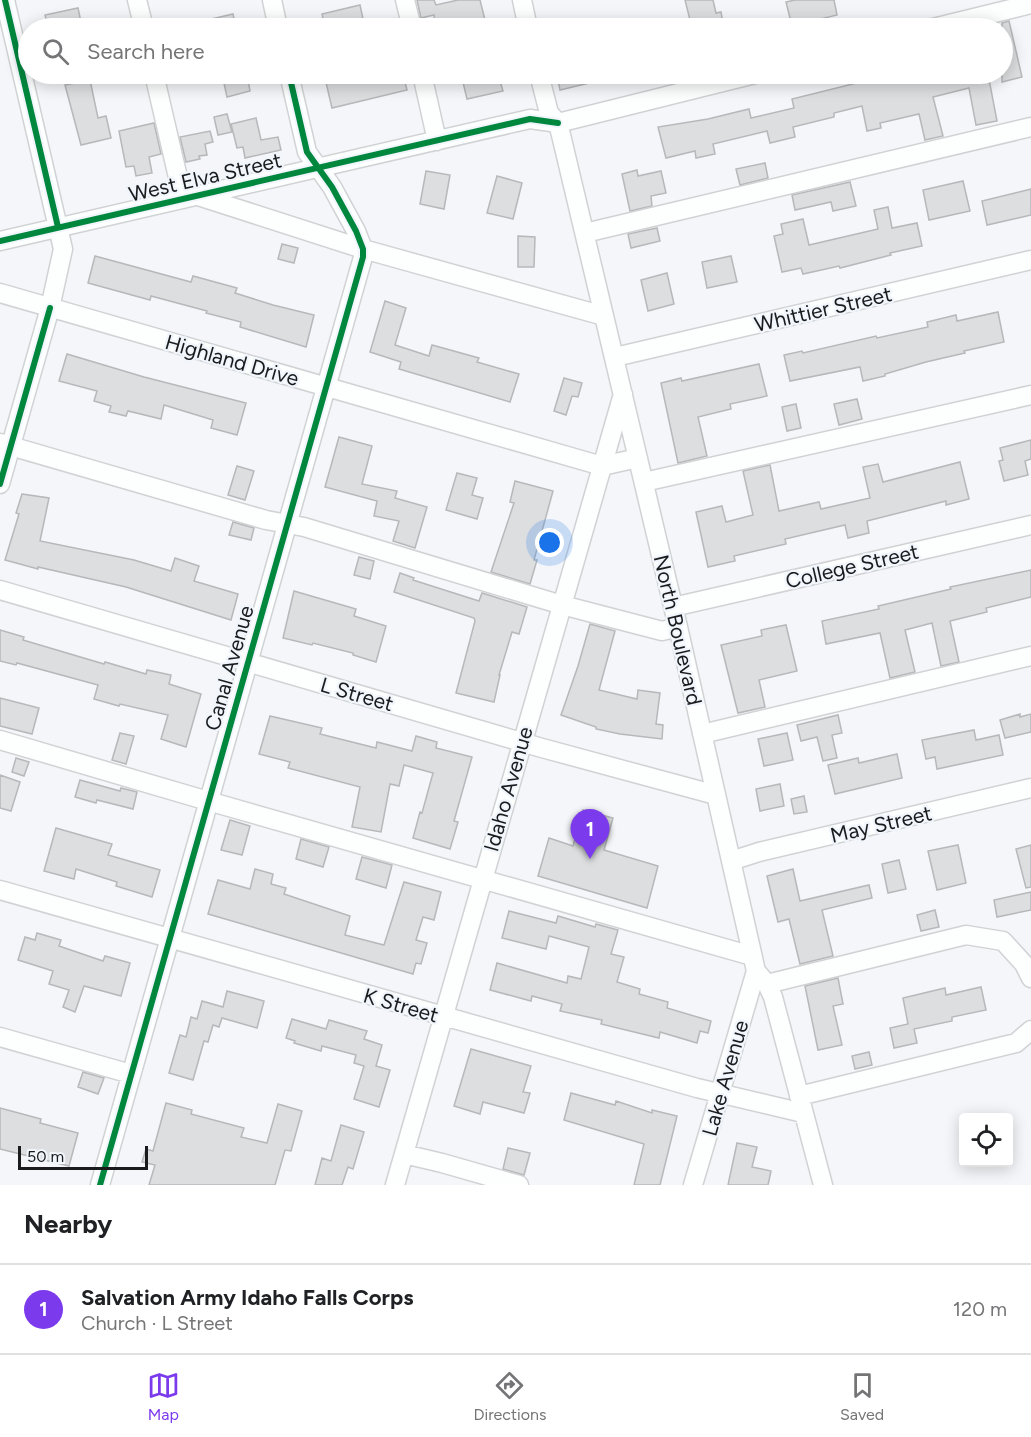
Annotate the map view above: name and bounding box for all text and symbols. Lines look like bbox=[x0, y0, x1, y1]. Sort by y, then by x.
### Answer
search box bbox=[18, 18, 1013, 84]
icon: search bbox=[39, 35, 72, 68]
text: Search here bbox=[87, 38, 205, 65]
street label: West Elva Street bbox=[126, 147, 284, 207]
street label: Whittier Street bbox=[752, 281, 894, 337]
street label: Highland Drive bbox=[162, 329, 302, 391]
your location bbox=[535, 528, 564, 557]
street label: College Street bbox=[783, 539, 921, 593]
street label: North Boulevard bbox=[649, 552, 707, 708]
street label: Canal Avenue bbox=[199, 603, 259, 733]
street label: L Street bbox=[318, 672, 397, 716]
street label: Idaho Avenue bbox=[478, 724, 538, 854]
street label: May Street bbox=[828, 800, 934, 848]
pin: 1 bbox=[570, 810, 610, 859]
street label: K Street bbox=[361, 982, 441, 1028]
street label: Lake Avenue bbox=[697, 1017, 753, 1139]
map controls bbox=[959, 1113, 1013, 1167]
button: locate bbox=[959, 1113, 1013, 1167]
scale bar bbox=[18, 1143, 148, 1170]
text: 50 m bbox=[27, 1147, 64, 1166]
text: Nearby bbox=[24, 1208, 112, 1240]
text: Salvation Army Idaho Falls Corps bbox=[81, 1284, 413, 1311]
text: 1 bbox=[39, 1297, 48, 1321]
text: 120 m bbox=[953, 1297, 1007, 1321]
text: Church · L Street bbox=[81, 1311, 233, 1335]
tab: Map bbox=[147, 1369, 180, 1424]
tab: Directions bbox=[473, 1369, 546, 1424]
tab: Saved bbox=[840, 1369, 884, 1424]

